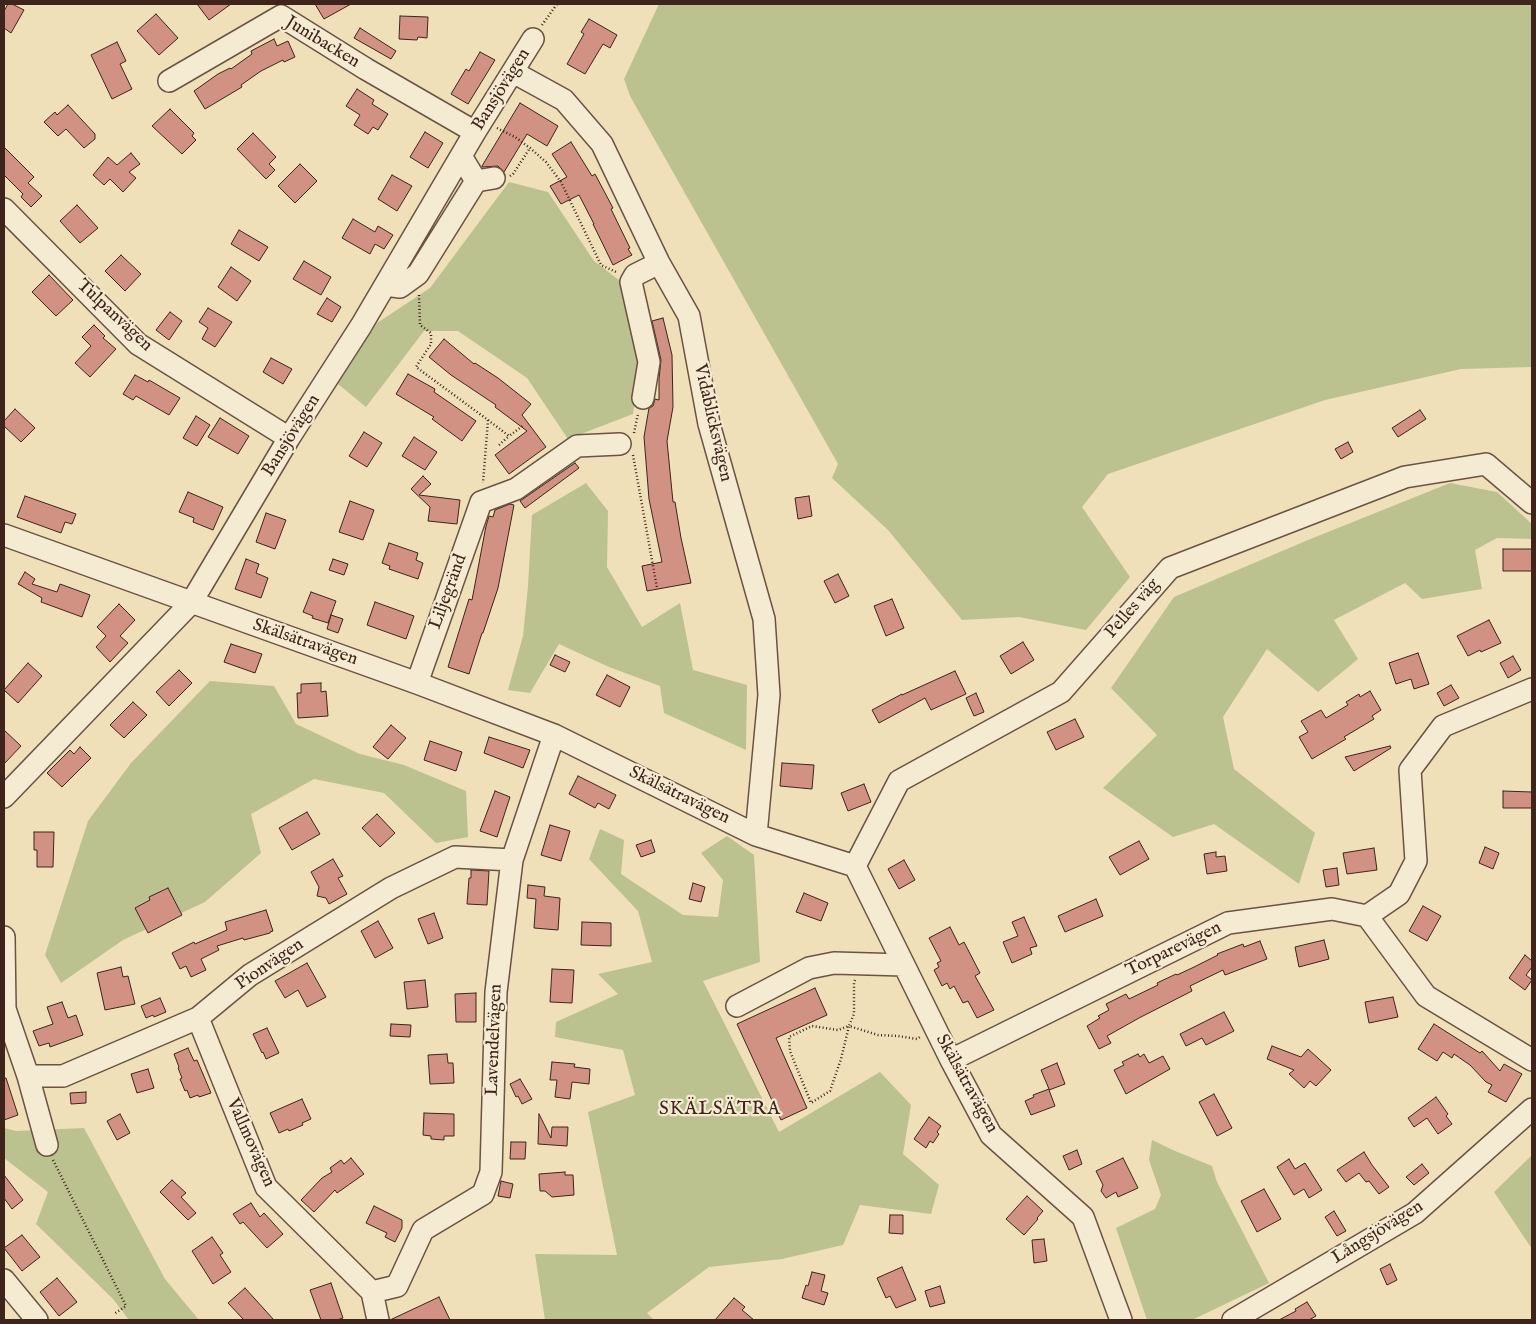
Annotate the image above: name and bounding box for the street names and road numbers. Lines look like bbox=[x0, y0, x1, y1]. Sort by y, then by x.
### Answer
street label: Junibacken bbox=[281, 12, 363, 74]
street label: Bansjövägen bbox=[468, 45, 536, 135]
street label: Tulpanvägen bbox=[72, 275, 156, 357]
street label: Vidablicksvägen bbox=[688, 362, 736, 484]
street label: Bansjövägen bbox=[258, 391, 326, 481]
street label: Liljegränd bbox=[425, 551, 473, 633]
street label: Pelles väg bbox=[1101, 575, 1165, 643]
street label: Skälsätravägen bbox=[250, 615, 360, 671]
street label: Skälsätravägen bbox=[625, 762, 733, 830]
street label: Torparevägen bbox=[1123, 918, 1225, 982]
street label: Pionvägen bbox=[232, 934, 308, 996]
street label: Lavendelvägen bbox=[482, 984, 508, 1096]
street label: Skälsätravägen bbox=[930, 1031, 1002, 1137]
street label: Vallmovägen bbox=[221, 1095, 279, 1191]
street label: Långsjövägen bbox=[1328, 1196, 1428, 1270]

